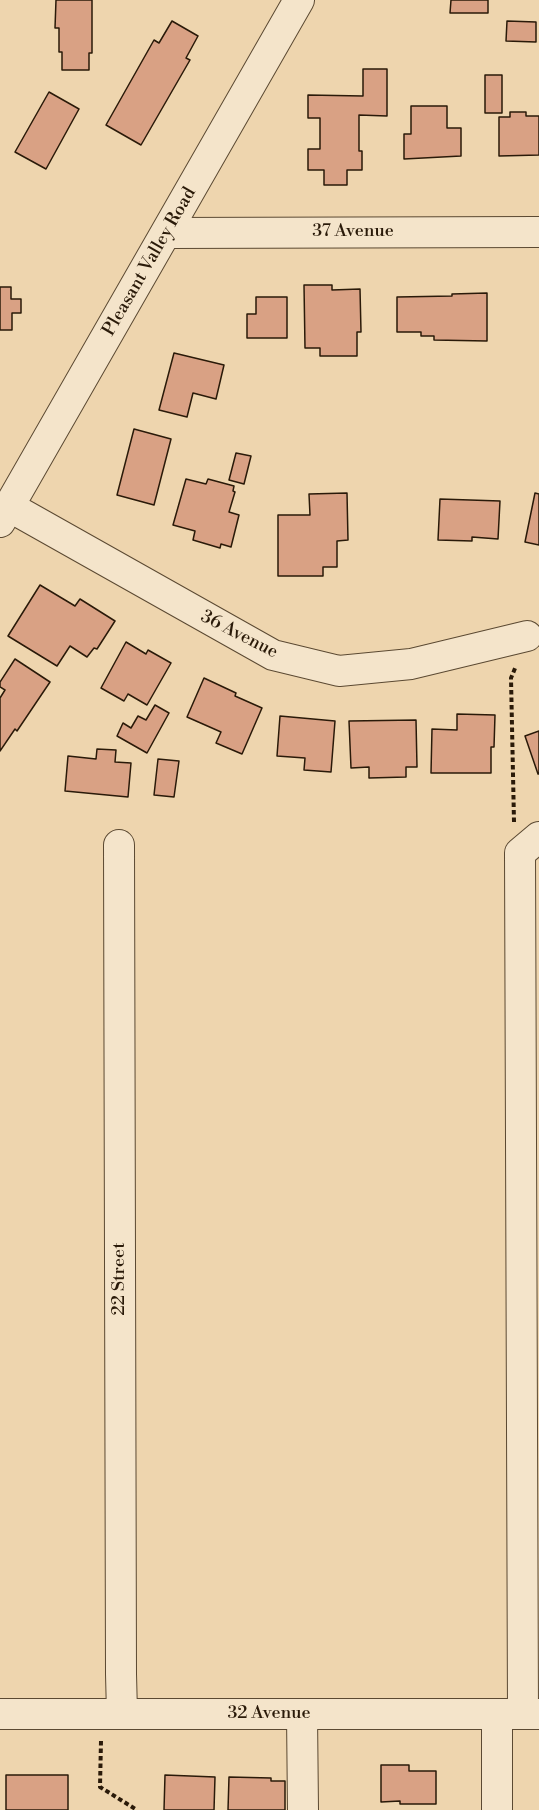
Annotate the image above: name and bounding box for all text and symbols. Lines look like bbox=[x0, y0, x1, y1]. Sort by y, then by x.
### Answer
street label: Pleasant Valley Road bbox=[99, 184, 201, 340]
street label: 37 Avenue bbox=[312, 221, 394, 243]
street label: 36 Avenue bbox=[197, 606, 281, 664]
street label: 22 Street bbox=[109, 1242, 131, 1316]
street label: 32 Avenue bbox=[227, 1703, 311, 1725]

